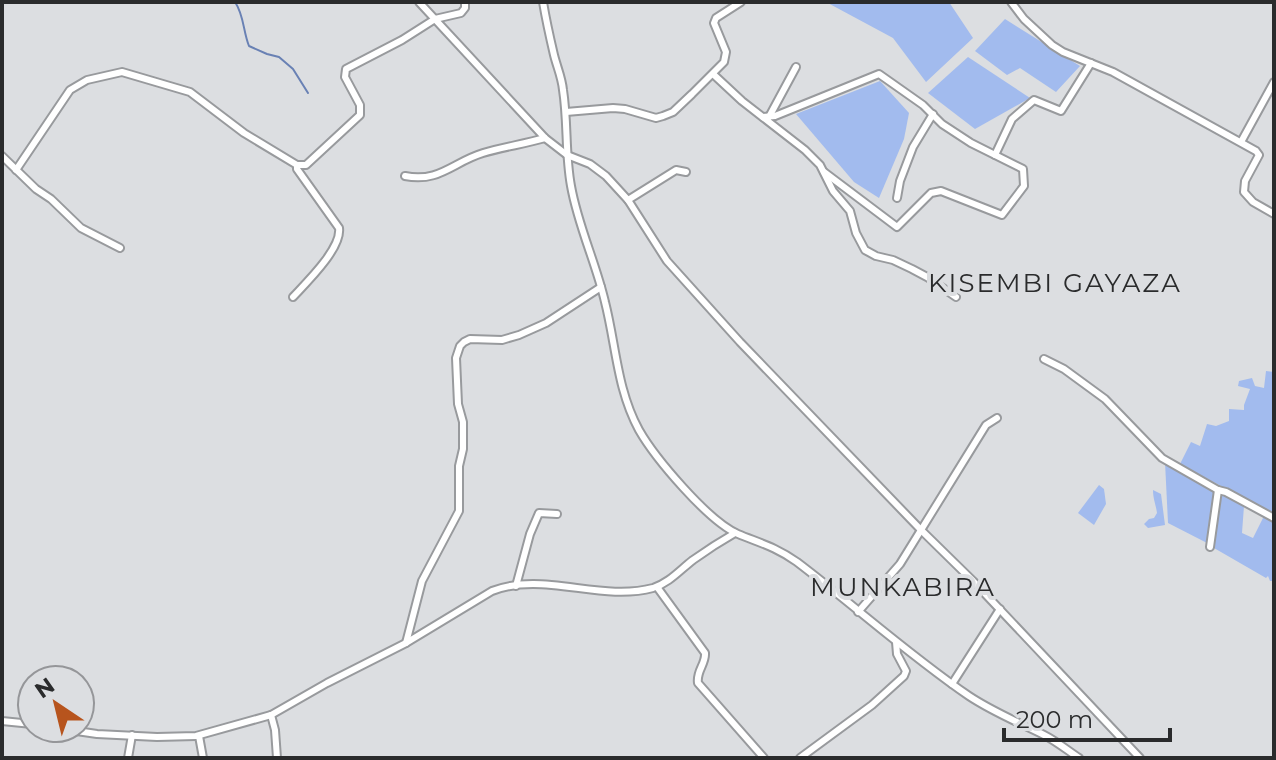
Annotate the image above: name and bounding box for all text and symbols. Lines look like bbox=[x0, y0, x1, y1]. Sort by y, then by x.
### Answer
district label: KISEMBI GAYAZA bbox=[928, 267, 1182, 299]
district label: MUNKABIRA bbox=[810, 571, 996, 603]
north arrow bbox=[16, 664, 96, 744]
text: N bbox=[30, 672, 60, 704]
scale bar bbox=[1004, 692, 1170, 742]
text: 200 m bbox=[1016, 705, 1093, 734]

